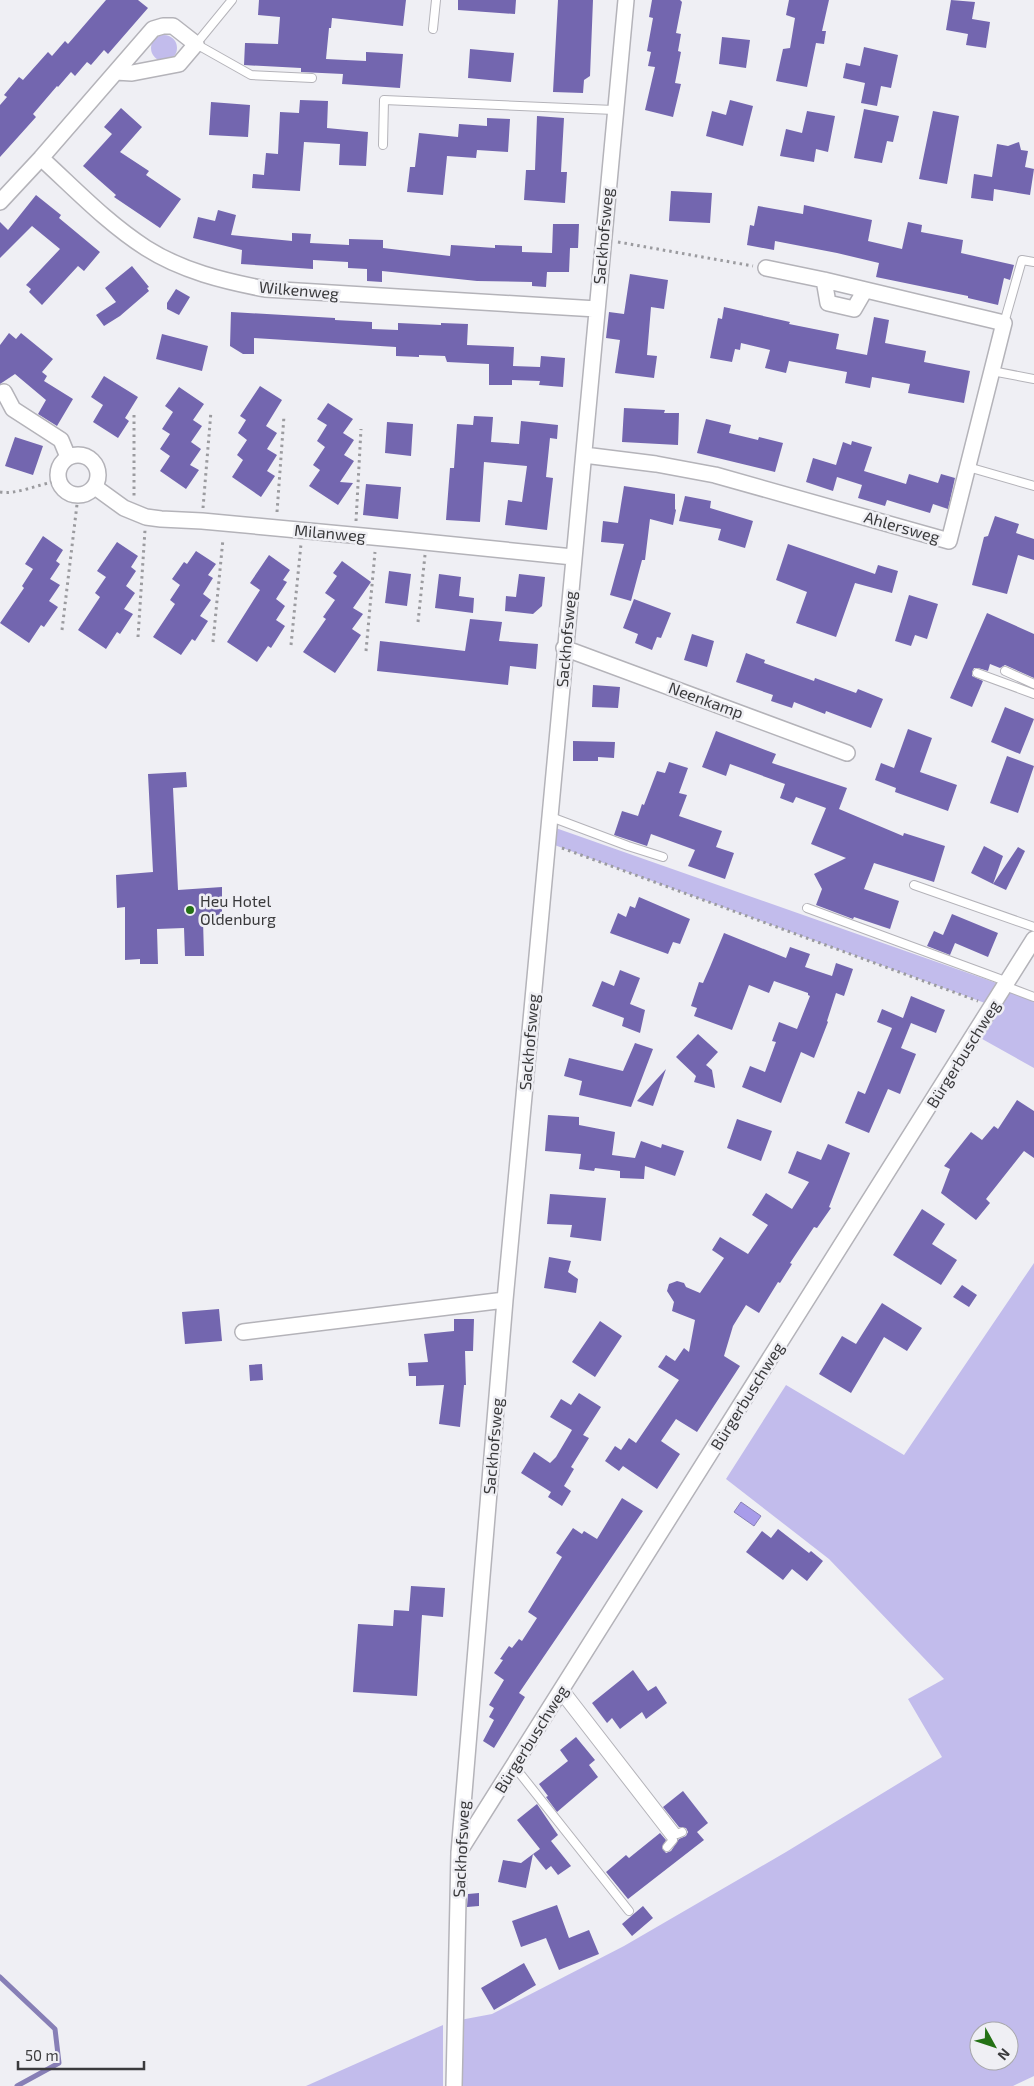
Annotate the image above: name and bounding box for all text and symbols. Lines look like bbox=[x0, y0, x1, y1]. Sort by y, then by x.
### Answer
street label: Sackhofsweg bbox=[589, 187, 616, 285]
street label: Wilkenweg bbox=[258, 277, 340, 302]
street label: Ahlersweg bbox=[862, 507, 942, 546]
street label: Milanweg bbox=[294, 520, 367, 545]
street label: Sackhofsweg bbox=[552, 590, 579, 688]
street label: Neenkamp bbox=[666, 677, 746, 722]
place label: Heu Hotel Oldenburg bbox=[200, 891, 276, 928]
marker: Heu Hotel Oldenburg bbox=[184, 904, 196, 916]
street label: Sackhofsweg bbox=[515, 993, 542, 1091]
street label: Bürgerbuschweg bbox=[922, 996, 1003, 1111]
street label: Bürgerbuschweg bbox=[706, 1338, 787, 1453]
street label: Sackhofsweg bbox=[479, 1397, 506, 1495]
street label: Bürgerbuschweg bbox=[490, 1681, 571, 1796]
street label: Sackhofsweg bbox=[448, 1800, 473, 1898]
north arrow bbox=[969, 2021, 1019, 2071]
scale bar bbox=[18, 2038, 144, 2070]
text: N bbox=[995, 2045, 1014, 2064]
text: 50 m bbox=[25, 2046, 59, 2064]

